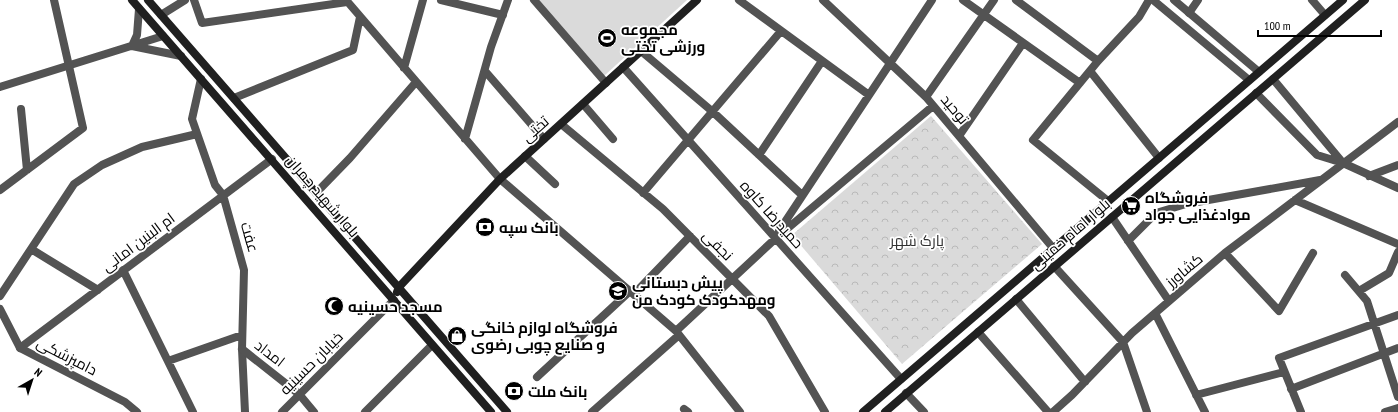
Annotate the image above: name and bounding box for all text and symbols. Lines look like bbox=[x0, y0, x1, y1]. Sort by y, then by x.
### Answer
scale bar bbox=[1258, 12, 1381, 38]
text: 100 m bbox=[1264, 18, 1291, 33]
place label: مجموعه ورزشی تختی bbox=[621, 20, 705, 56]
sports icon: مجموعه ورزشی تختی bbox=[596, 27, 618, 49]
street label: توحید bbox=[937, 90, 973, 128]
street label: تختی bbox=[517, 112, 553, 147]
street label: بلوار شهید چمران bbox=[281, 151, 364, 242]
street label: حمیدرضا کاوه bbox=[736, 176, 808, 252]
place label: فروشگاه موادغذایی جواد bbox=[1145, 188, 1251, 224]
street label: بلوار امام خمینی bbox=[1026, 194, 1114, 275]
supermarket icon: فروشگاه موادغذایی جواد bbox=[1120, 195, 1142, 217]
street label: ام البنین امانی bbox=[98, 208, 179, 277]
bank icon: بانک سپه bbox=[474, 216, 496, 238]
place label: بانک سپه bbox=[499, 218, 559, 238]
street label: عفت bbox=[237, 220, 263, 254]
street label: نجفی bbox=[698, 226, 737, 265]
park label: پارک شهر bbox=[889, 231, 944, 251]
street label: کشاورز bbox=[1161, 249, 1206, 292]
place label: پیش دبستانی ومهدکودک کودک من bbox=[632, 273, 776, 309]
school or university icon: پیش دبستانی ومهدکودک کودک من bbox=[607, 280, 629, 302]
mosque icon: مسجد حسینیه bbox=[323, 295, 345, 317]
place label: مسجد حسینیه bbox=[348, 297, 443, 316]
place label: فروشگاه لوازم خانگی و صنایع چوبی رضوی bbox=[471, 318, 618, 356]
shop icon: فروشگاه لوازم خانگی و صنایع چوبی رضوی bbox=[446, 325, 468, 347]
street label: خیابان حسینیه bbox=[275, 327, 347, 399]
street label: دامپزشکی bbox=[33, 333, 100, 380]
street label: امداد bbox=[251, 335, 289, 371]
north arrow bbox=[12, 360, 52, 400]
text: N bbox=[32, 365, 45, 380]
bank icon: بانک ملت bbox=[503, 380, 525, 402]
place label: بانک ملت bbox=[528, 382, 587, 401]

